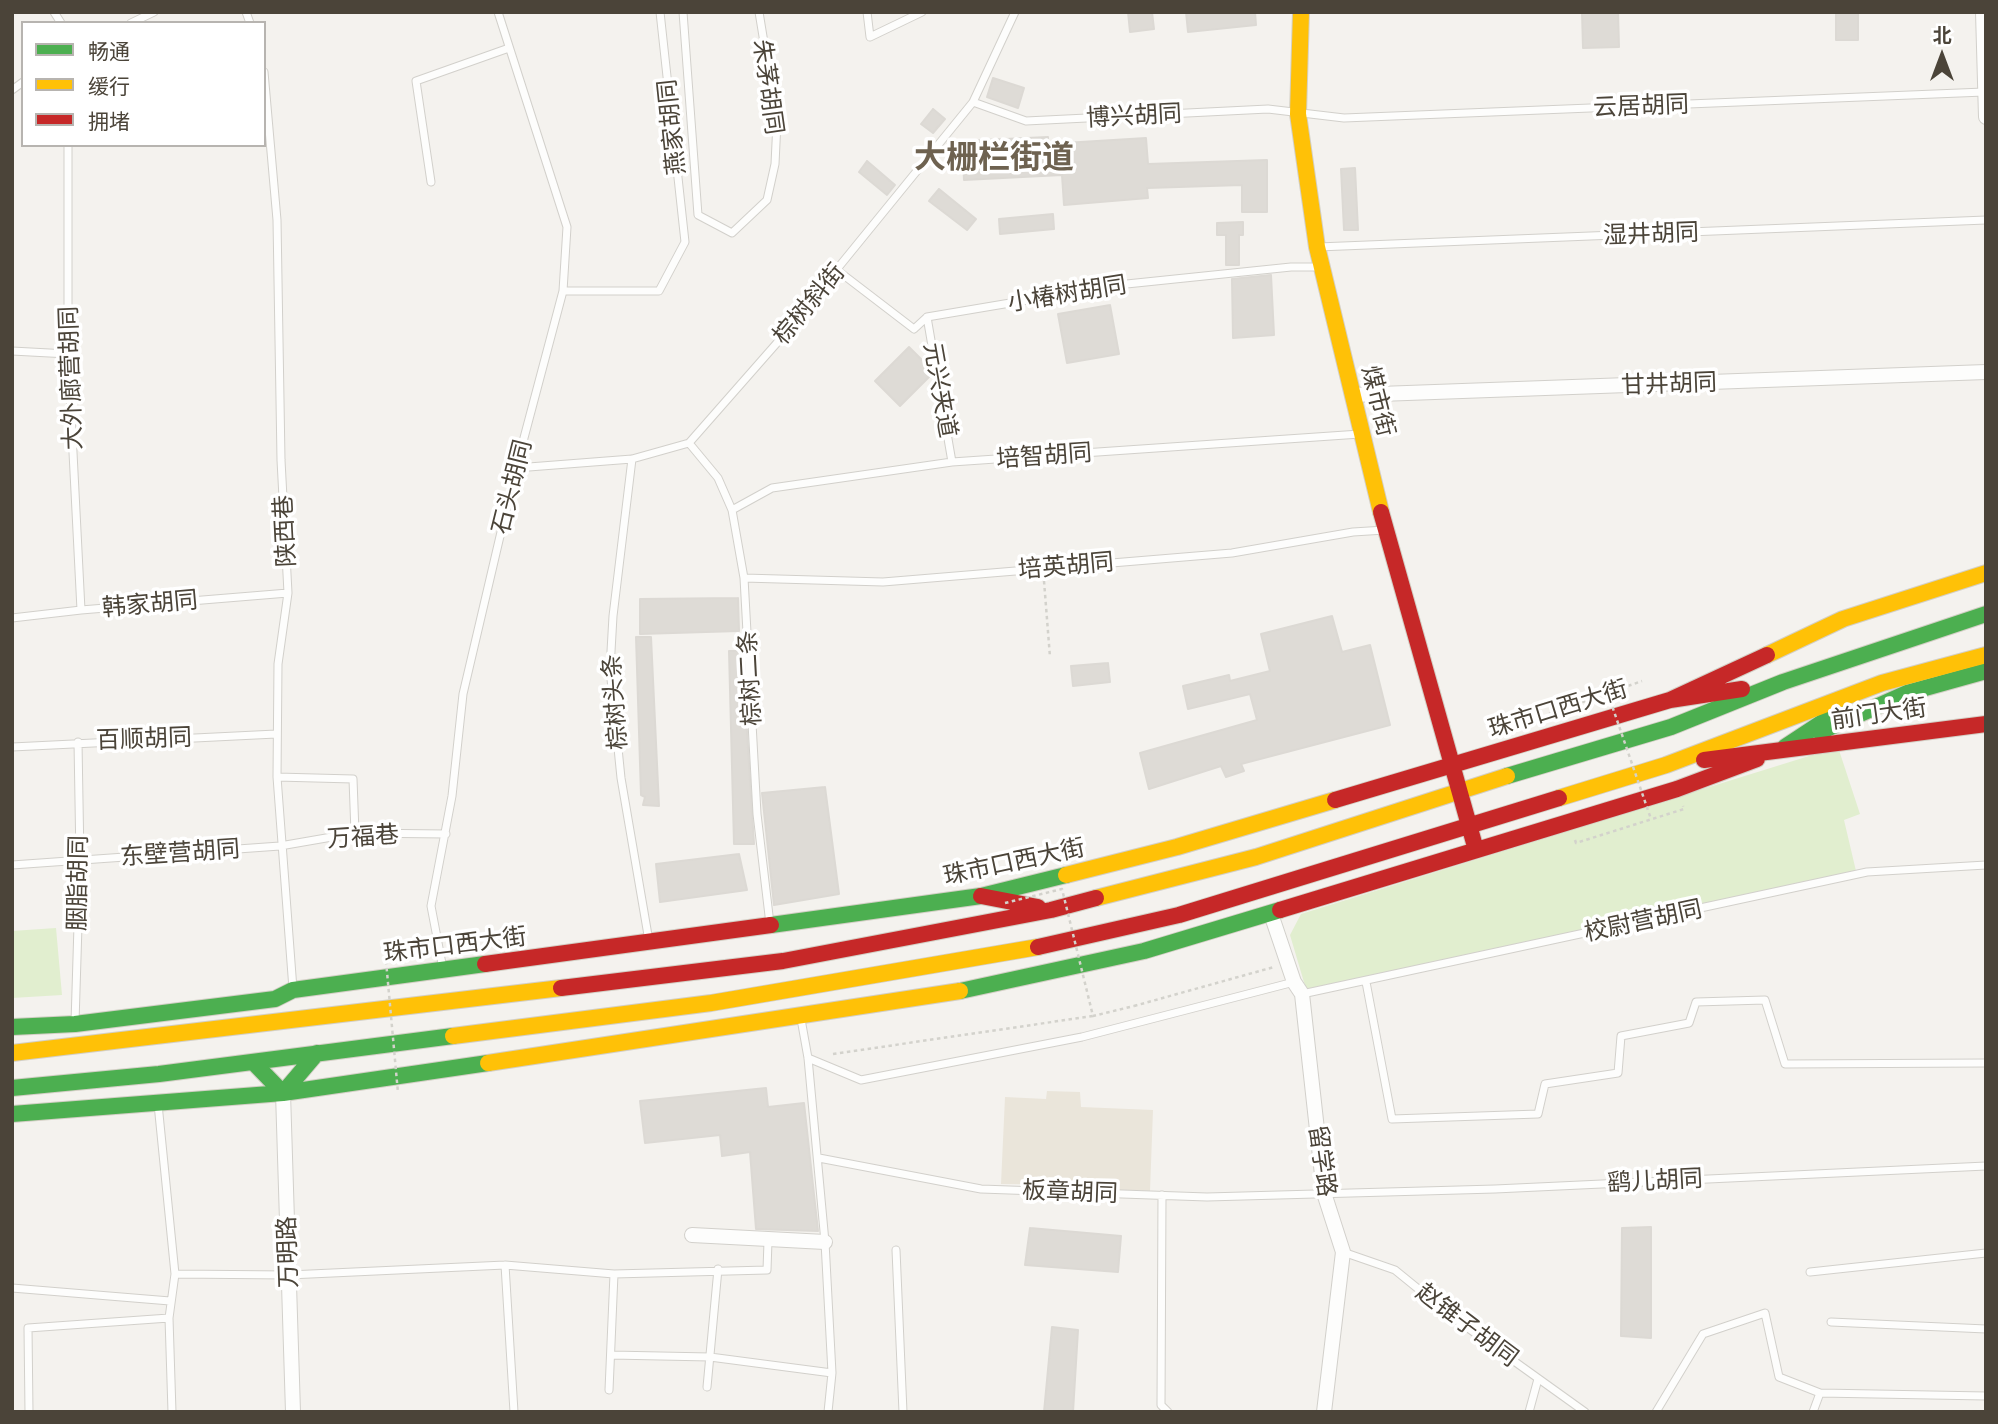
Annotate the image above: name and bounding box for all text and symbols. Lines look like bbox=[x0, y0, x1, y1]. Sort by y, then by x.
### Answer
legend bbox=[21, 21, 266, 147]
north arrow bbox=[1907, 21, 1977, 91]
text: 北 bbox=[1932, 24, 1952, 46]
street label: 朱茅胡同 bbox=[747, 37, 789, 137]
text: 畅通 bbox=[88, 39, 130, 63]
text: 缓行 bbox=[88, 74, 130, 98]
street label: 燕家胡同 bbox=[653, 78, 691, 176]
street label: 云居胡同 bbox=[1593, 90, 1689, 122]
street label: 博兴胡同 bbox=[1085, 99, 1183, 133]
text: 拥堵 bbox=[88, 109, 130, 133]
district label: 大栅栏街道 bbox=[914, 139, 1074, 177]
street label: 湿井胡同 bbox=[1603, 218, 1699, 250]
street label: 棕树斜街 bbox=[767, 258, 851, 350]
street label: 小椿树胡同 bbox=[1005, 270, 1129, 318]
street label: 大外廊营胡同 bbox=[54, 306, 88, 450]
street label: 元兴夹道 bbox=[917, 340, 963, 440]
street label: 煤市街 bbox=[1355, 363, 1401, 439]
street label: 甘井胡同 bbox=[1621, 368, 1717, 400]
street label: 石头胡同 bbox=[486, 437, 538, 537]
street label: 培智胡同 bbox=[995, 438, 1093, 474]
street label: 陕西巷 bbox=[269, 494, 301, 568]
street label: 培英胡同 bbox=[1017, 547, 1115, 585]
street label: 韩家胡同 bbox=[101, 585, 199, 623]
street label: 棕树二条 bbox=[733, 629, 767, 727]
street label: 棕树头条 bbox=[597, 653, 633, 751]
street label: 珠市口西大街 bbox=[1485, 674, 1631, 744]
street label: 前门大街 bbox=[1829, 693, 1929, 735]
street label: 百顺胡同 bbox=[96, 723, 192, 755]
street label: 万福巷 bbox=[326, 820, 400, 854]
street label: 珠市口西大街 bbox=[941, 833, 1087, 891]
street label: 东壁营胡同 bbox=[119, 834, 241, 872]
street label: 胭脂胡同 bbox=[63, 835, 93, 931]
street label: 校尉营胡同 bbox=[1581, 894, 1705, 948]
street label: 珠市口西大街 bbox=[382, 922, 528, 968]
street label: 留学路 bbox=[1303, 1123, 1341, 1199]
street label: 鹞儿胡同 bbox=[1606, 1164, 1704, 1198]
street label: 板章胡同 bbox=[1022, 1176, 1118, 1208]
street label: 万明路 bbox=[272, 1216, 304, 1288]
street label: 赵锥子胡同 bbox=[1410, 1277, 1524, 1373]

